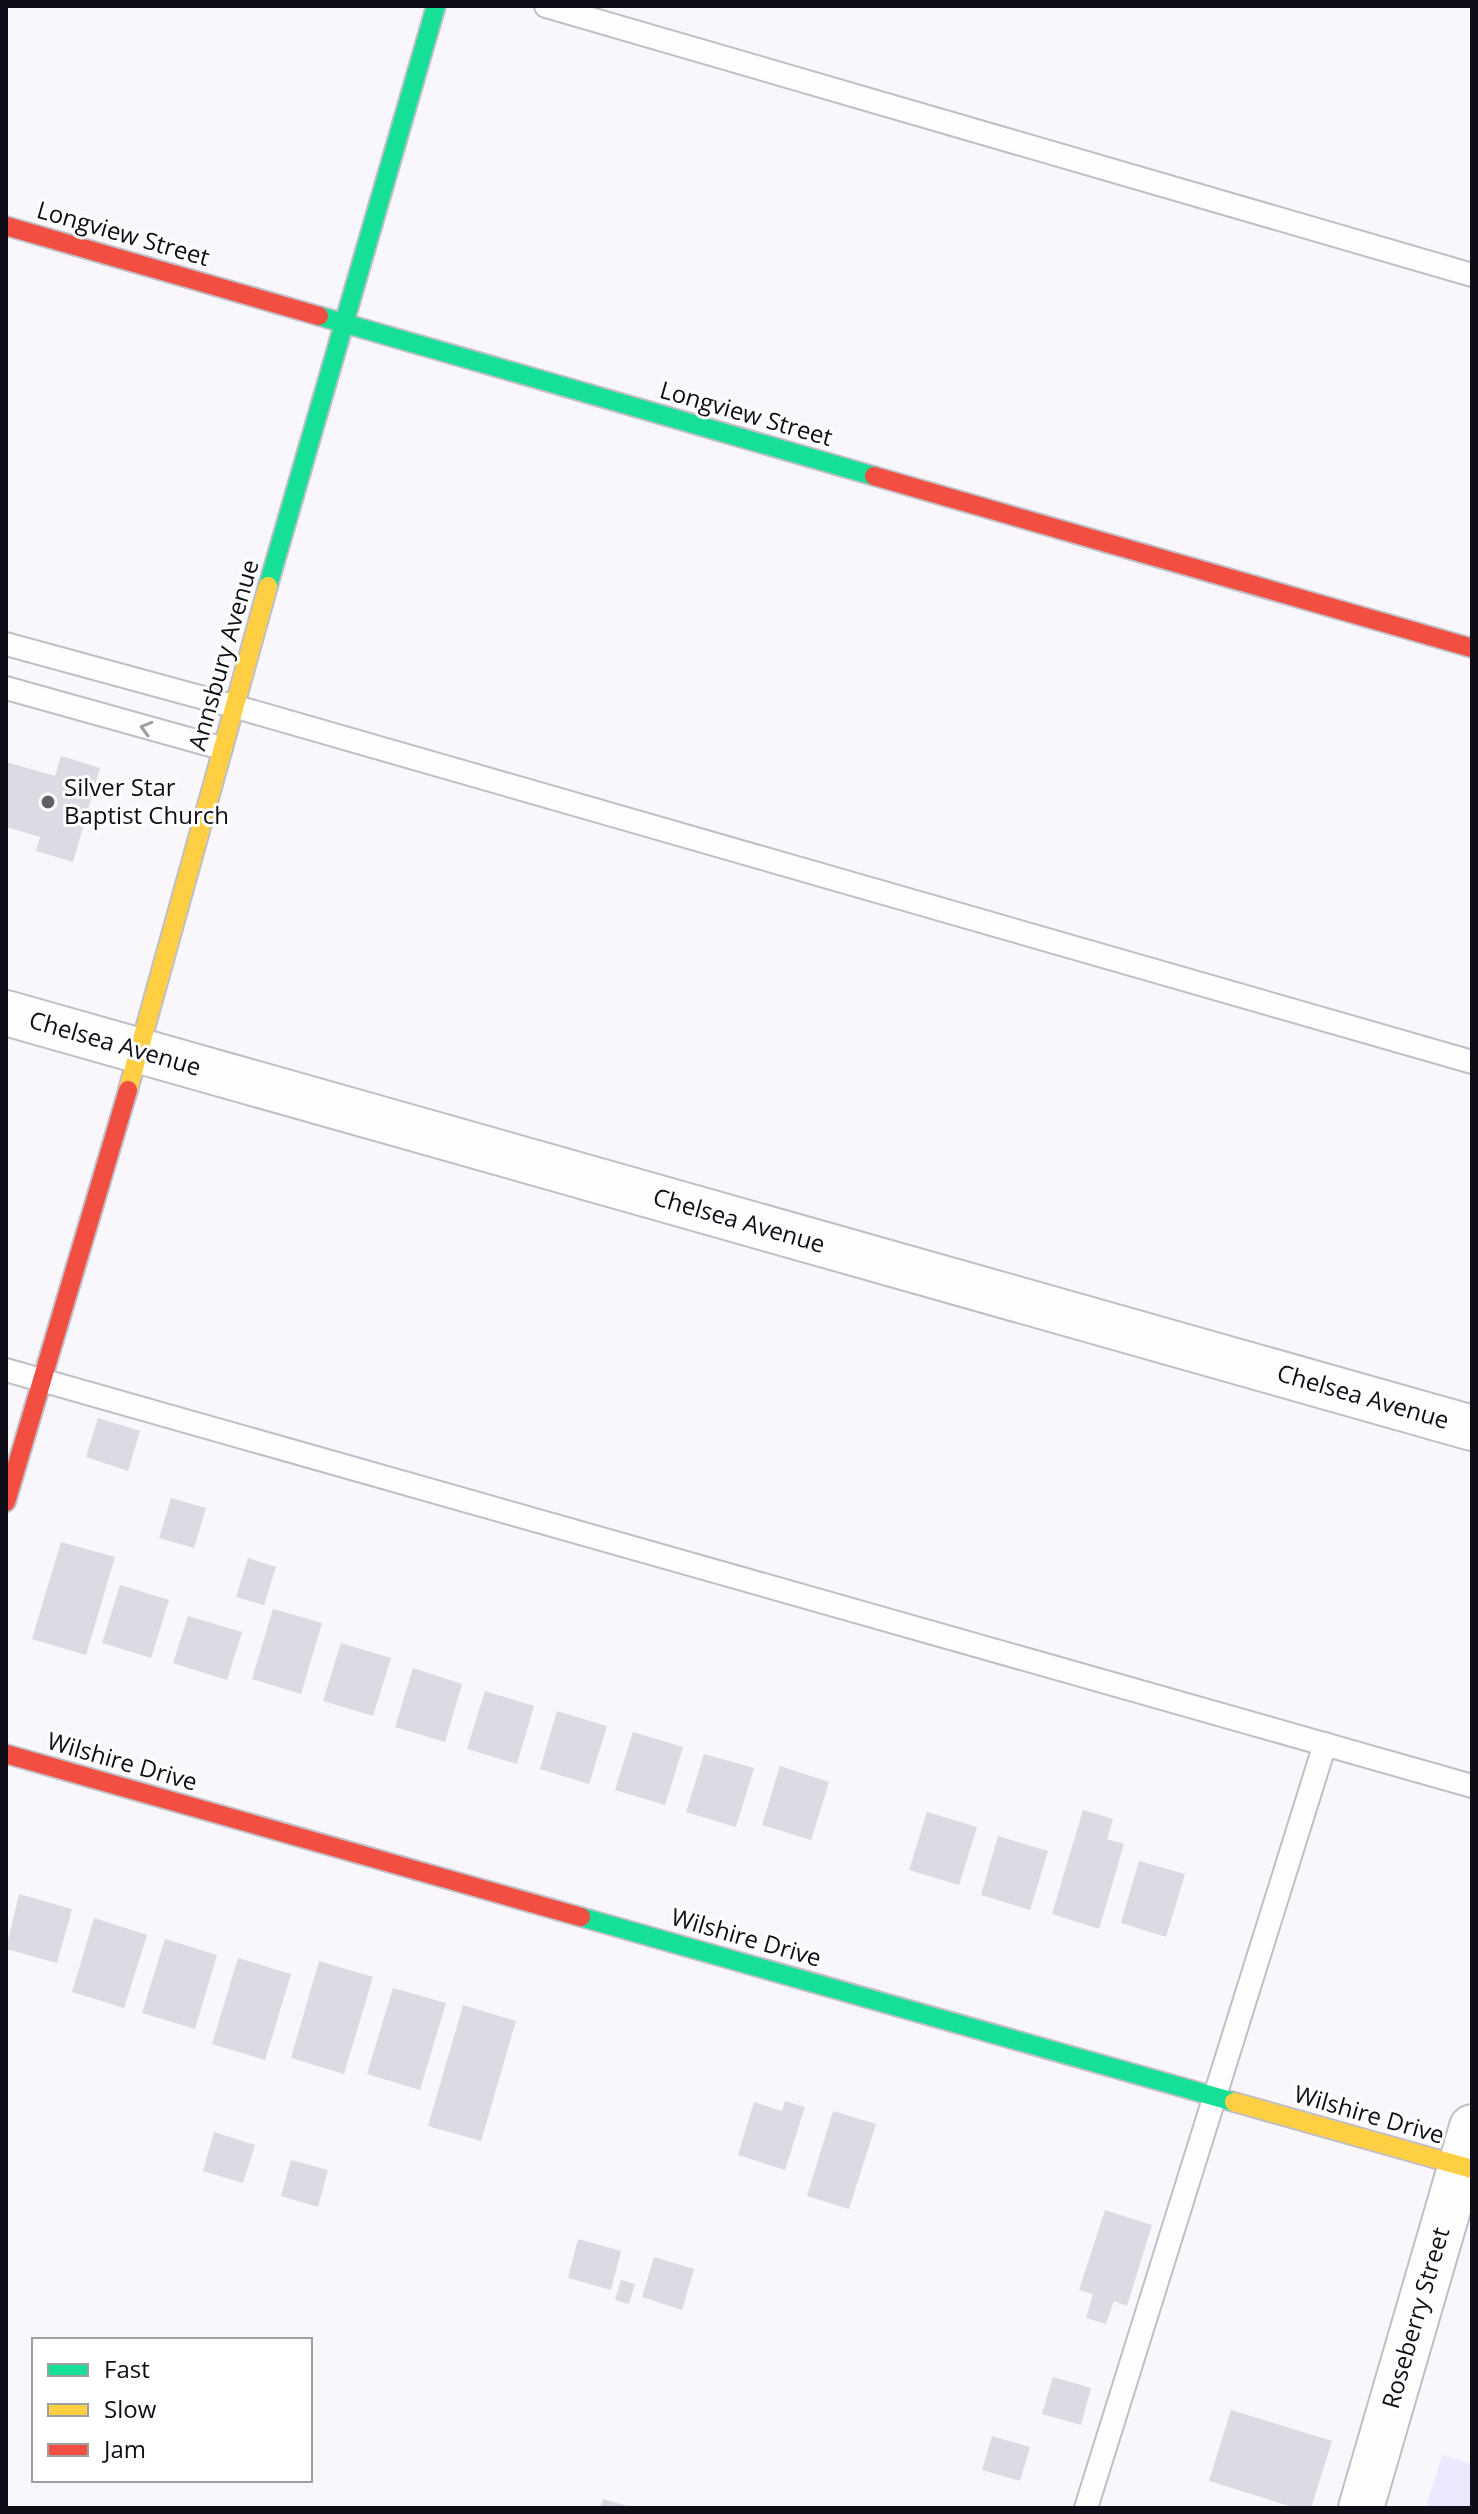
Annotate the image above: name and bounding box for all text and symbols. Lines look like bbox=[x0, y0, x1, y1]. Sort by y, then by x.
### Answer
street label: Longview Street bbox=[33, 192, 214, 273]
street label: Longview Street bbox=[656, 372, 837, 453]
street label: Annsbury Avenue bbox=[180, 555, 266, 754]
one-way arrow bbox=[140, 721, 153, 737]
place label: Silver Star Baptist Church bbox=[64, 770, 229, 831]
marker: Silver Star Baptist Church bbox=[39, 793, 57, 811]
street label: Chelsea Avenue bbox=[26, 1002, 205, 1083]
street label: Chelsea Avenue bbox=[650, 1179, 829, 1260]
street label: Chelsea Avenue bbox=[1274, 1355, 1453, 1436]
street label: Wilshire Drive bbox=[43, 1723, 201, 1798]
street label: Wilshire Drive bbox=[667, 1899, 825, 1974]
street label: Wilshire Drive bbox=[1290, 2076, 1448, 2151]
street label: Roseberry Street bbox=[1373, 2223, 1456, 2412]
legend bbox=[32, 2338, 312, 2482]
text: Fast bbox=[104, 2352, 150, 2385]
text: Slow bbox=[104, 2392, 157, 2425]
text: Jam bbox=[102, 2432, 146, 2465]

